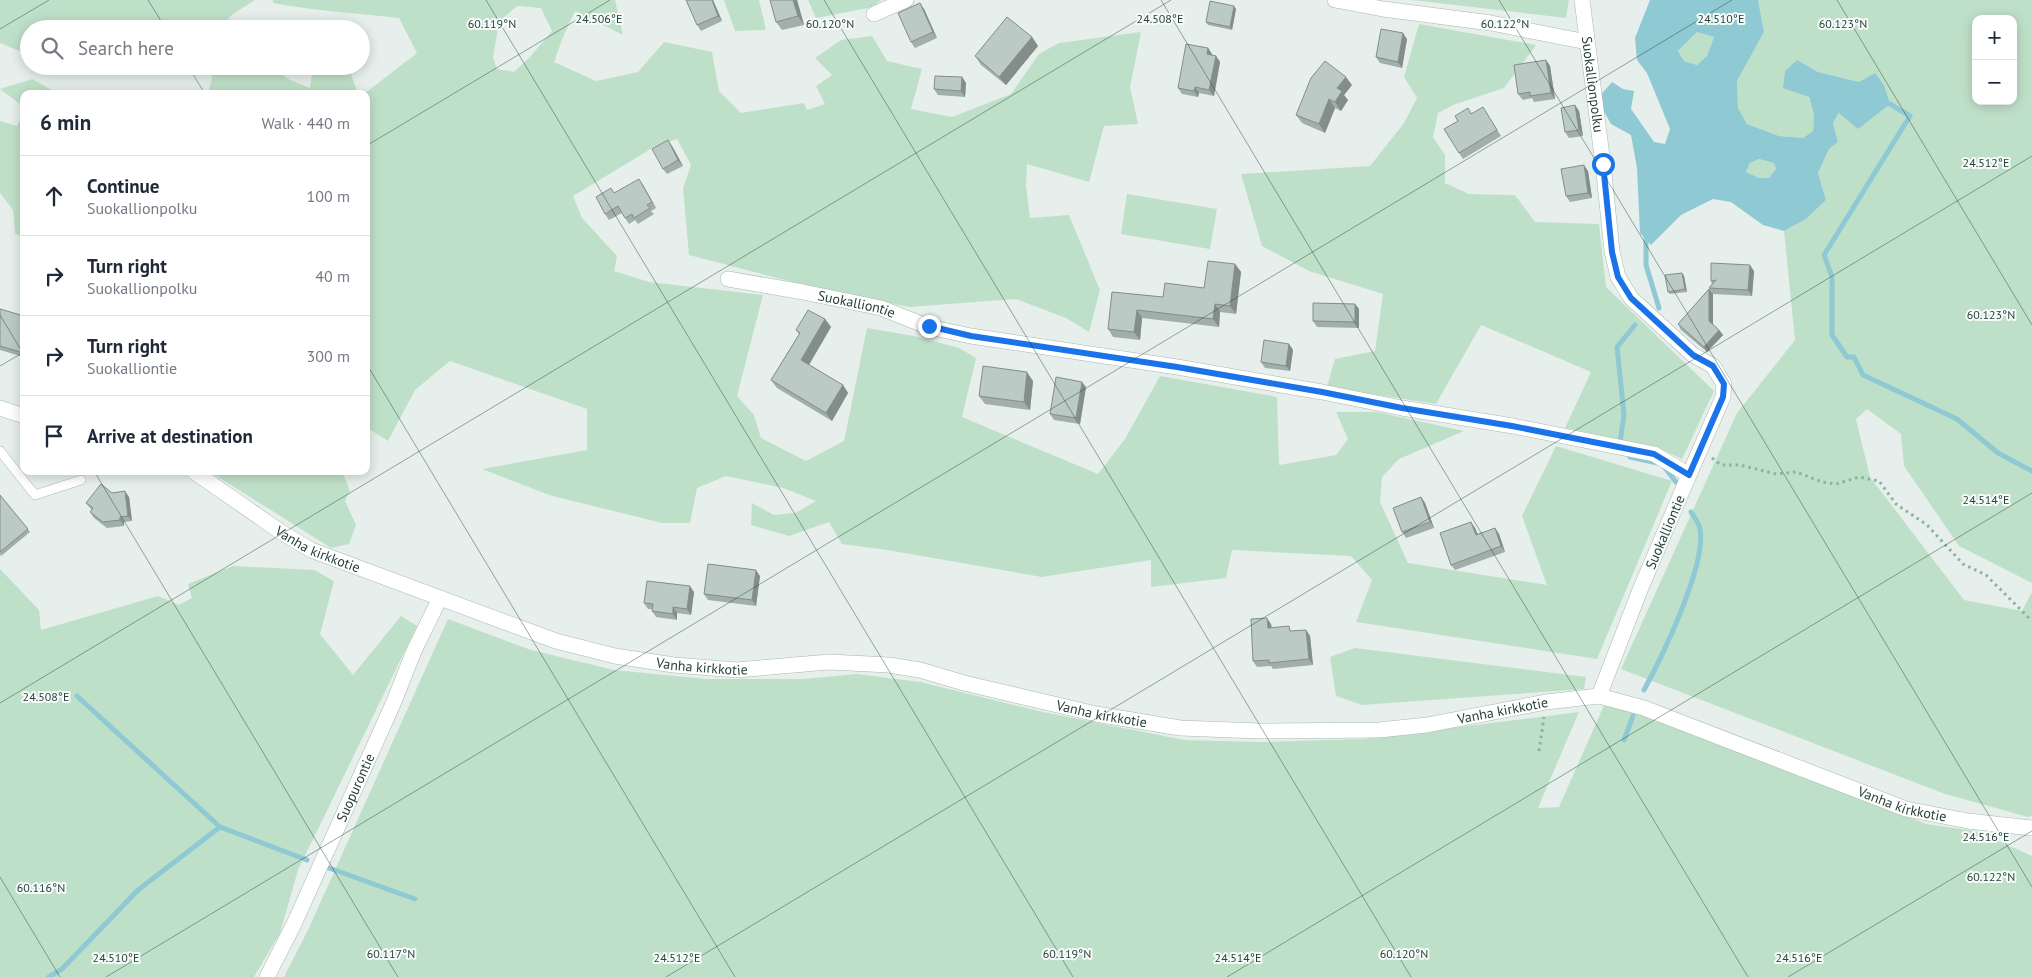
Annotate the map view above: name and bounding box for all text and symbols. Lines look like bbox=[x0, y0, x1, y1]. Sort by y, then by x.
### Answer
text: 24.506°E bbox=[576, 11, 622, 26]
text: 24.508°E bbox=[1137, 11, 1183, 26]
text: 24.510°E bbox=[1698, 11, 1744, 26]
map controls bbox=[1972, 15, 2017, 105]
button: + bbox=[1972, 15, 2017, 60]
text: 60.119°N bbox=[468, 16, 516, 31]
text: 60.120°N bbox=[806, 16, 854, 31]
text: 60.122°N bbox=[1481, 16, 1529, 31]
text: 60.123°N bbox=[1819, 16, 1867, 31]
search box bbox=[20, 20, 370, 75]
icon: search bbox=[38, 34, 66, 62]
street label: Suokallionpolku bbox=[1578, 35, 1608, 133]
text: Search here bbox=[78, 36, 174, 60]
button: − bbox=[1972, 60, 2017, 105]
text: 6 min bbox=[40, 109, 91, 136]
text: Walk · 440 m bbox=[261, 113, 350, 133]
route start bbox=[1592, 153, 1615, 176]
text: 24.512°E bbox=[1963, 155, 2009, 170]
text: Continue bbox=[87, 174, 159, 198]
icon: ahead bbox=[40, 182, 68, 210]
text: 100 m bbox=[307, 186, 350, 206]
text: Suokallionpolku bbox=[87, 198, 197, 218]
text: Turn right bbox=[87, 254, 167, 278]
icon: right bbox=[40, 262, 68, 290]
text: 40 m bbox=[315, 266, 350, 286]
text: Suokallionpolku bbox=[87, 278, 197, 298]
street label: Suokalliontie bbox=[816, 286, 898, 322]
text: 60.123°N bbox=[1967, 307, 2015, 322]
route end bbox=[918, 315, 941, 338]
text: Turn right bbox=[87, 334, 167, 358]
icon: right bbox=[40, 342, 68, 370]
text: 300 m bbox=[307, 346, 350, 366]
text: Suokalliontie bbox=[87, 358, 177, 378]
icon: arrive bbox=[40, 422, 68, 450]
text: Arrive at destination bbox=[87, 424, 253, 448]
street label: Suokalliontie bbox=[1641, 492, 1689, 572]
text: 24.514°E bbox=[1963, 492, 2009, 507]
street label: Vanha kirkkotie bbox=[271, 521, 363, 577]
street label: Vanha kirkkotie bbox=[654, 653, 749, 679]
text: 24.508°E bbox=[23, 689, 69, 704]
street label: Vanha kirkkotie bbox=[1455, 693, 1549, 728]
street label: Vanha kirkkotie bbox=[1054, 696, 1148, 731]
street label: Suopurontie bbox=[332, 751, 379, 825]
street label: Vanha kirkkotie bbox=[1854, 782, 1948, 826]
text: 24.516°E bbox=[1963, 829, 2009, 844]
text: 60.122°N bbox=[1967, 869, 2015, 884]
text: 60.116°N bbox=[17, 880, 65, 895]
text: 60.117°N bbox=[367, 946, 415, 961]
text: 60.119°N bbox=[1043, 946, 1091, 961]
text: 60.120°N bbox=[1380, 946, 1428, 961]
text: 24.510°E bbox=[93, 950, 139, 965]
text: 24.512°E bbox=[654, 950, 700, 965]
text: 24.514°E bbox=[1215, 950, 1261, 965]
text: 24.516°E bbox=[1776, 950, 1822, 965]

